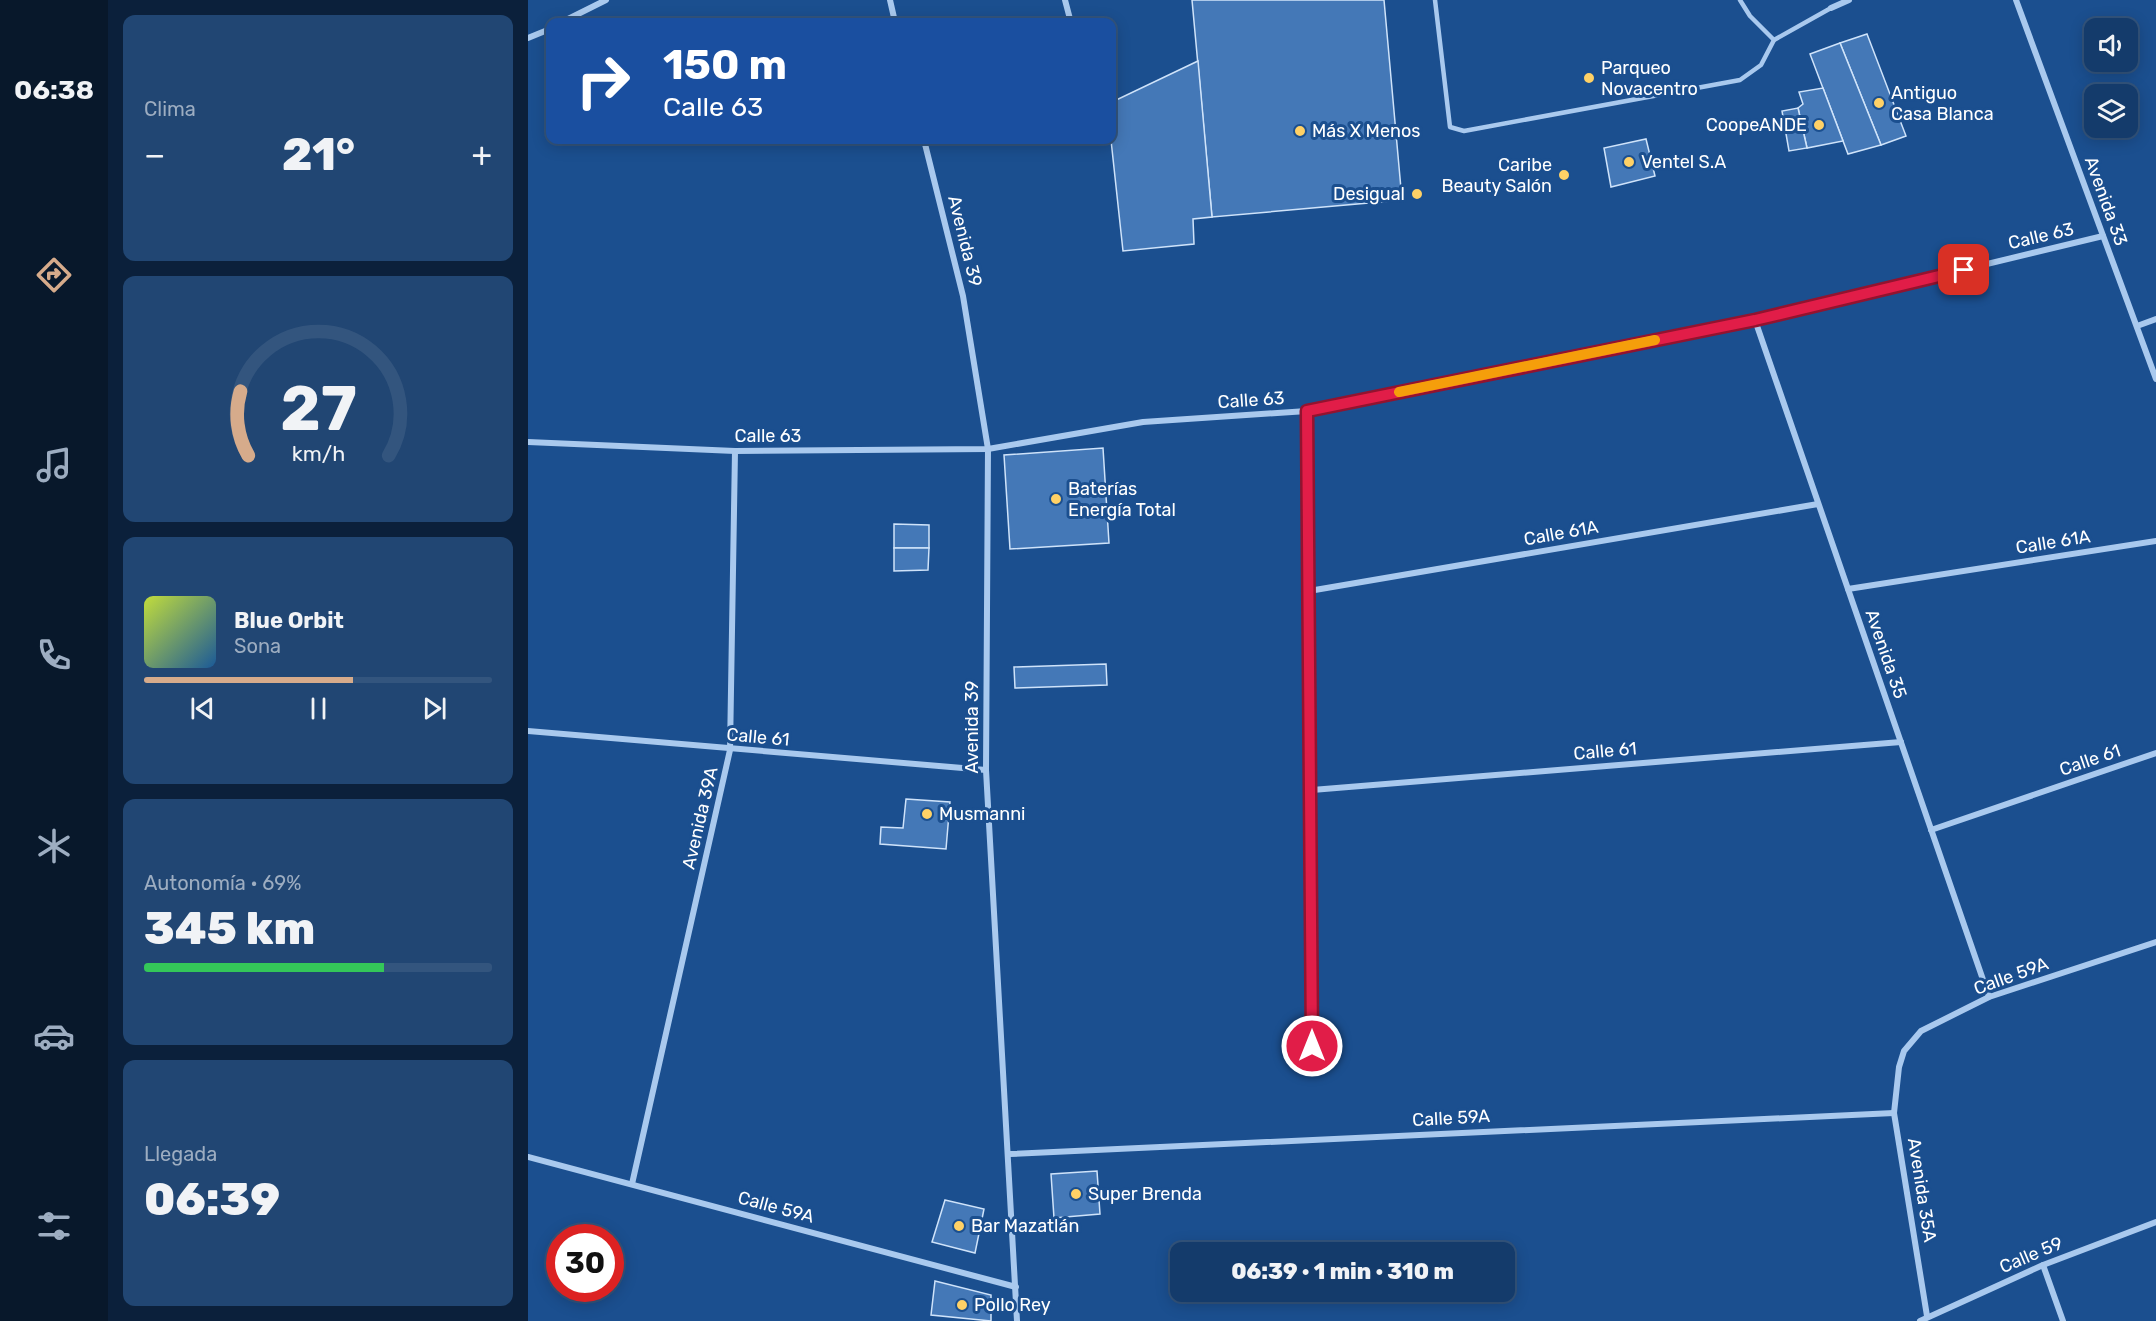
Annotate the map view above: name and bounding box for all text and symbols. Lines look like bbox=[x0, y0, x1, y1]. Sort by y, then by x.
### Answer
map controls bbox=[2084, 18, 2138, 138]
button: sound bbox=[2084, 18, 2138, 72]
text: 150 m bbox=[663, 40, 787, 90]
icon: right bbox=[564, 42, 642, 120]
place label: Parqueo Novacentro bbox=[1601, 57, 1698, 100]
marker: Parqueo Novacentro bbox=[1582, 71, 1596, 85]
text: 06:38 bbox=[14, 74, 94, 106]
place label: Antiguo Casa Blanca bbox=[1891, 82, 1994, 125]
button: layers bbox=[2084, 84, 2138, 138]
text: Calle 63 bbox=[663, 91, 763, 123]
marker: Antiguo Casa Blanca bbox=[1872, 96, 1886, 110]
text: Clima bbox=[144, 97, 196, 121]
place label: CoopeANDE bbox=[1706, 114, 1807, 136]
marker: CoopeANDE bbox=[1812, 118, 1826, 132]
place label: Más X Menos bbox=[1312, 120, 1420, 142]
marker: Más X Menos bbox=[1293, 124, 1307, 138]
text: 21° bbox=[282, 128, 355, 181]
text: − bbox=[144, 135, 165, 174]
text: + bbox=[471, 135, 492, 174]
place label: Ventel S.A bbox=[1641, 151, 1726, 173]
street label: Avenida 33 bbox=[2080, 153, 2132, 249]
place label: Caribe Beauty Salón bbox=[1441, 154, 1552, 197]
marker: Ventel S.A bbox=[1622, 155, 1636, 169]
marker: Caribe Beauty Salón bbox=[1557, 168, 1571, 182]
place label: Desigual bbox=[1333, 183, 1405, 205]
marker: Desigual bbox=[1410, 187, 1424, 201]
street label: Avenida 39 bbox=[943, 193, 987, 289]
street label: Calle 63 bbox=[2006, 218, 2076, 254]
pin bbox=[1938, 244, 1989, 295]
icon: arrive bbox=[1947, 253, 1980, 286]
icon: directions bbox=[33, 254, 75, 296]
text: 27 bbox=[280, 372, 356, 446]
street label: Calle 63 bbox=[1217, 387, 1285, 413]
street label: Calle 63 bbox=[735, 425, 801, 447]
text: km/h bbox=[291, 442, 345, 467]
icon: music bbox=[33, 444, 75, 486]
place label: Baterías Energía Total bbox=[1068, 478, 1176, 521]
marker: Baterías Energía Total bbox=[1049, 492, 1063, 506]
street label: Calle 61A bbox=[1522, 516, 1600, 550]
street label: Calle 61A bbox=[2014, 525, 2092, 559]
street label: Avenida 35 bbox=[1860, 606, 1912, 702]
text: Blue Orbit bbox=[234, 607, 344, 634]
icon: phone bbox=[33, 634, 75, 676]
text: Sona bbox=[234, 634, 281, 658]
street label: Avenida 39 bbox=[961, 680, 983, 774]
icon: previous bbox=[186, 692, 219, 725]
icon: pause bbox=[302, 692, 335, 725]
icon: next bbox=[418, 692, 451, 725]
street label: Calle 61 bbox=[726, 723, 790, 751]
street label: Calle 61 bbox=[1573, 737, 1637, 765]
street label: Calle 61 bbox=[2056, 739, 2124, 781]
street label: Avenida 39A bbox=[678, 765, 722, 871]
place label: Musmanni bbox=[939, 803, 1025, 825]
marker: Musmanni bbox=[920, 807, 934, 821]
icon: climate bbox=[33, 825, 75, 867]
text: Autonomía · 69% bbox=[144, 871, 301, 895]
text: 345 km bbox=[144, 902, 315, 955]
street label: Calle 59A bbox=[1971, 952, 2051, 1000]
position arrow bbox=[1280, 1014, 1344, 1078]
icon: car bbox=[33, 1015, 75, 1057]
street label: Calle 59A bbox=[1412, 1105, 1490, 1131]
street label: Avenida 35A bbox=[1903, 1136, 1941, 1244]
text: Llegada bbox=[144, 1142, 217, 1166]
text: 06:39 bbox=[144, 1173, 280, 1226]
place label: Super Brenda bbox=[1088, 1183, 1202, 1205]
street label: Calle 59A bbox=[736, 1186, 816, 1228]
marker: Super Brenda bbox=[1069, 1187, 1083, 1201]
icon: filters bbox=[33, 1205, 75, 1247]
place label: Bar Mazatlán bbox=[971, 1215, 1079, 1237]
marker: Bar Mazatlán bbox=[952, 1219, 966, 1233]
speed limit sign: 30 bbox=[546, 1224, 624, 1302]
street label: Calle 59 bbox=[1996, 1232, 2066, 1278]
text: 06:39 · 1 min · 310 m bbox=[1231, 1258, 1454, 1285]
place label: Pollo Rey bbox=[974, 1294, 1051, 1316]
marker: Pollo Rey bbox=[955, 1298, 969, 1312]

